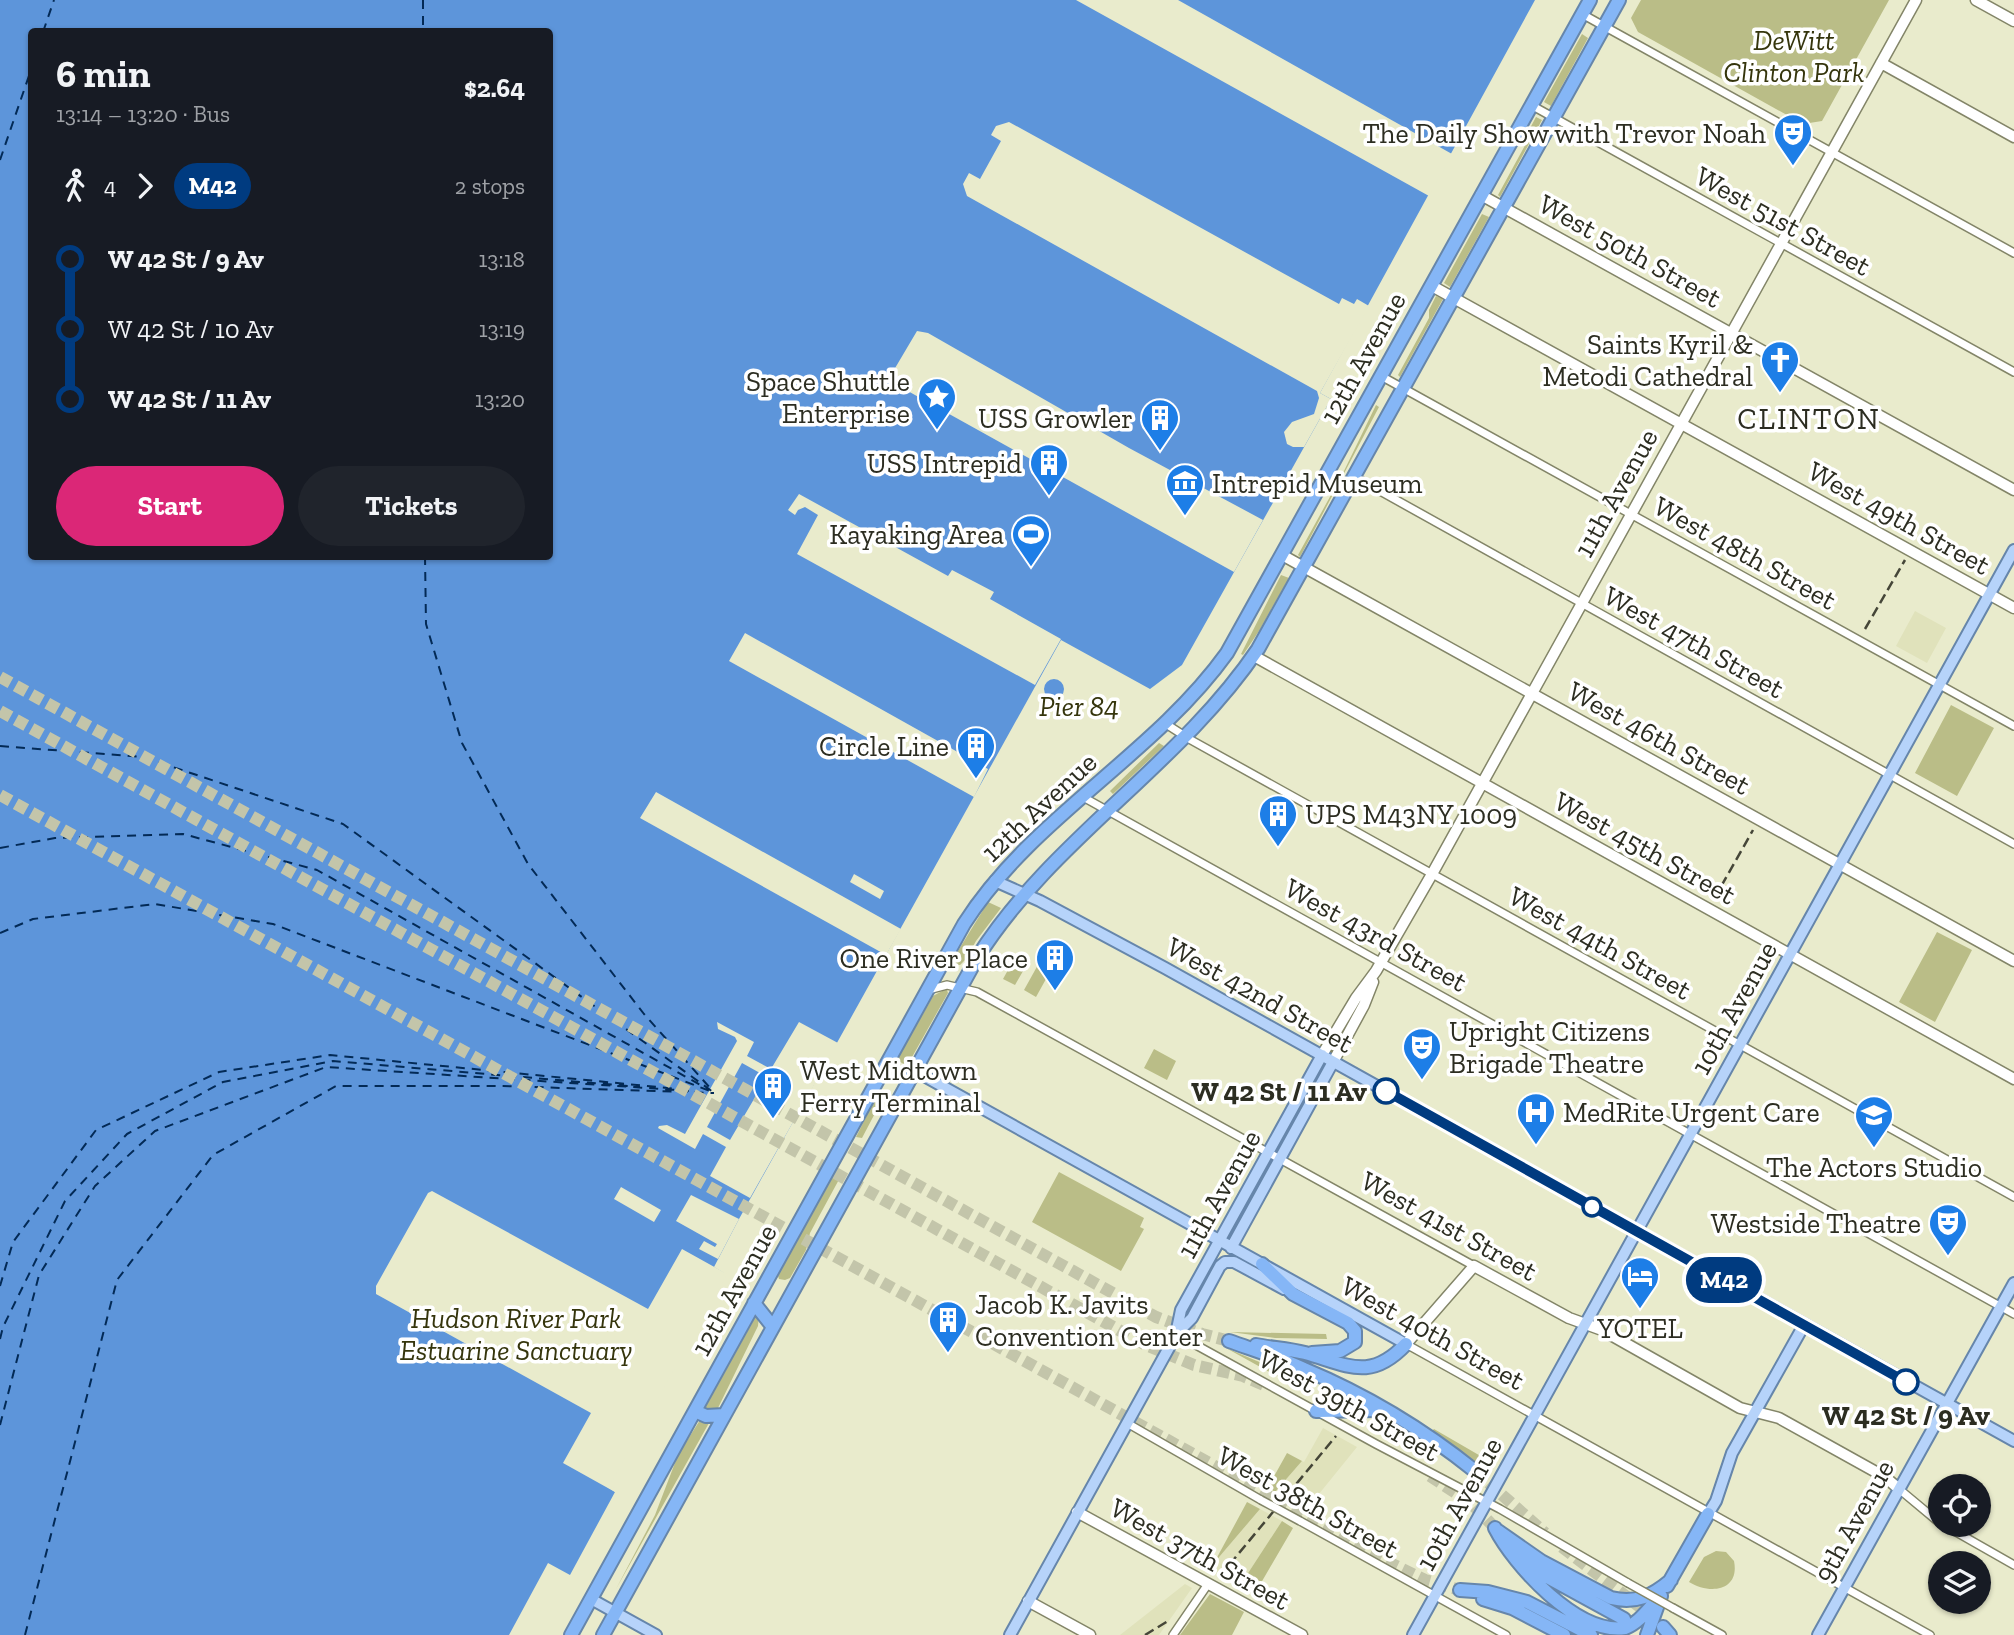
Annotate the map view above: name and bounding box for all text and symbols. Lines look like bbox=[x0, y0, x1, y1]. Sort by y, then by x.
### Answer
park label: DeWitt Clinton Park bbox=[1723, 24, 1865, 89]
text: 6 min bbox=[56, 51, 151, 97]
text: $2.64 bbox=[464, 72, 525, 104]
text: 13:14 – 13:20 · Bus bbox=[56, 100, 230, 128]
theatre icon: The Daily Show with Trevor Noah bbox=[1772, 112, 1814, 167]
place label: The Daily Show with Trevor Noah bbox=[1362, 117, 1766, 150]
street label: West 51st Street bbox=[1690, 159, 1877, 283]
icon: walk bbox=[56, 167, 94, 205]
icon: forward bbox=[126, 167, 164, 205]
text: M42 bbox=[188, 171, 237, 200]
text: 4 bbox=[104, 172, 116, 200]
text: 2 stops bbox=[455, 172, 525, 200]
street label: West 50th Street bbox=[1533, 187, 1727, 315]
text: W 42 St / 9 Av bbox=[108, 243, 264, 275]
text: 13:18 bbox=[479, 245, 525, 273]
street label: 12th Avenue bbox=[1313, 286, 1413, 430]
text: W 42 St / 10 Av bbox=[108, 313, 274, 345]
text: 13:19 bbox=[479, 315, 525, 343]
place label: Saints Kyril & Metodi Cathedral bbox=[1543, 328, 1753, 393]
church icon: Saints Kyril & Metodi Cathedral bbox=[1759, 339, 1801, 394]
place label: Space Shuttle Enterprise bbox=[746, 365, 910, 430]
place icon: Space Shuttle Enterprise bbox=[916, 376, 958, 431]
text: W 42 St / 11 Av bbox=[108, 383, 271, 415]
text: 13:20 bbox=[475, 385, 525, 413]
building icon: USS Growler bbox=[1139, 397, 1181, 452]
district label: CLINTON bbox=[1737, 401, 1881, 437]
place label: USS Growler bbox=[978, 402, 1133, 435]
street label: 11th Avenue bbox=[1567, 423, 1665, 563]
building icon: USS Intrepid bbox=[1028, 442, 1070, 497]
place label: USS Intrepid bbox=[867, 447, 1022, 480]
street label: West 49th Street bbox=[1802, 454, 1996, 582]
museum icon: Intrepid Museum bbox=[1164, 462, 1206, 517]
button: Start bbox=[56, 466, 284, 546]
button: Tickets bbox=[298, 466, 525, 546]
place label: Intrepid Museum bbox=[1212, 467, 1422, 500]
street label: West 48th Street bbox=[1648, 489, 1842, 617]
sports icon: Kayaking Area bbox=[1010, 513, 1052, 568]
place label: Kayaking Area bbox=[829, 518, 1004, 551]
street label: West 47th Street bbox=[1598, 579, 1790, 705]
street label: West 46th Street bbox=[1562, 674, 1756, 802]
park label: Pier 84 bbox=[1039, 690, 1119, 723]
building icon: Circle Line bbox=[955, 725, 997, 780]
place label: Circle Line bbox=[819, 730, 949, 763]
street label: 12th Avenue bbox=[975, 745, 1103, 869]
street label: West 45th Street bbox=[1548, 785, 1742, 912]
building icon: UPS M43NY 1009 bbox=[1257, 793, 1299, 848]
place label: UPS M43NY 1009 bbox=[1305, 798, 1517, 831]
street label: West 43rd Street bbox=[1279, 871, 1473, 999]
street label: West 44th Street bbox=[1503, 879, 1697, 1007]
street label: West 42nd Street bbox=[1161, 930, 1360, 1060]
street label: 10th Avenue bbox=[1684, 936, 1784, 1080]
building icon: One River Place bbox=[1034, 937, 1076, 992]
place label: One River Place bbox=[840, 942, 1028, 975]
place label: Upright Citizens Brigade Theatre bbox=[1449, 1015, 1650, 1080]
theatre icon: Upright Citizens Brigade Theatre bbox=[1401, 1026, 1443, 1081]
place label: West Midtown Ferry Terminal bbox=[800, 1054, 981, 1119]
building icon: West Midtown Ferry Terminal bbox=[752, 1065, 794, 1120]
place label: W 42 St / 11 Av bbox=[1191, 1075, 1367, 1108]
marker: W 42 St / 11 Av bbox=[1373, 1078, 1399, 1104]
hospital icon: MedRite Urgent Care bbox=[1515, 1091, 1557, 1146]
school or university icon: The Actors Studio bbox=[1853, 1094, 1895, 1149]
place label: MedRite Urgent Care bbox=[1563, 1096, 1820, 1129]
street label: 11th Avenue bbox=[1170, 1124, 1268, 1264]
place label: The Actors Studio bbox=[1766, 1151, 1982, 1184]
street label: West 41st Street bbox=[1355, 1164, 1543, 1288]
unlabelled marker bbox=[1582, 1197, 1602, 1217]
theatre icon: Westside Theatre bbox=[1927, 1202, 1969, 1257]
place label: Westside Theatre bbox=[1711, 1207, 1921, 1240]
street label: 12th Avenue bbox=[684, 1218, 784, 1362]
hotel icon: YOTEL bbox=[1619, 1255, 1661, 1310]
line badge: M42 bbox=[1684, 1257, 1764, 1303]
text: M42 bbox=[1700, 1265, 1748, 1294]
street label: West 40th Street bbox=[1336, 1269, 1531, 1397]
place label: Jacob K. Javits Convention Center bbox=[975, 1288, 1203, 1353]
building icon: Jacob K. Javits Convention Center bbox=[927, 1299, 969, 1354]
park label: Hudson River Park Estuarine Sanctuary bbox=[400, 1302, 632, 1367]
place label: YOTEL bbox=[1596, 1312, 1683, 1345]
street label: West 39th Street bbox=[1253, 1342, 1446, 1469]
marker: W 42 St / 9 Av bbox=[1893, 1369, 1919, 1395]
place label: W 42 St / 9 Av bbox=[1822, 1399, 1990, 1432]
street label: 10th Avenue bbox=[1409, 1432, 1509, 1576]
street label: West 38th Street bbox=[1212, 1439, 1405, 1566]
street label: 9th Avenue bbox=[1807, 1454, 1901, 1588]
map controls bbox=[1928, 1474, 1991, 1614]
button: locate bbox=[1928, 1474, 1991, 1537]
street label: West 37th Street bbox=[1105, 1491, 1296, 1617]
button: layers bbox=[1928, 1551, 1991, 1614]

